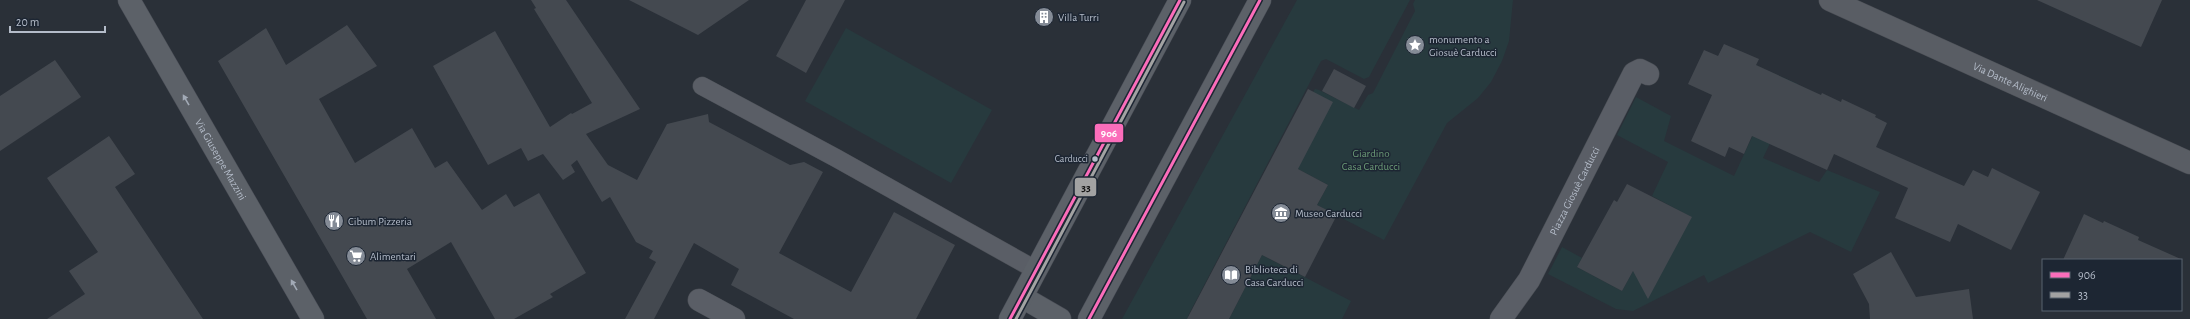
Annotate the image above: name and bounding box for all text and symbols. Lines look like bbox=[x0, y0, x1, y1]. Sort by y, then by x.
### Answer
building icon: Villa Turri bbox=[1033, 6, 1055, 28]
scale bar bbox=[10, 8, 105, 34]
place label: Villa Turri bbox=[1058, 12, 1099, 23]
text: 20 m bbox=[16, 16, 39, 28]
place icon: monumento a Giosuè Carducci bbox=[1404, 34, 1426, 56]
place label: monumento a Giosuè Carducci bbox=[1429, 34, 1497, 58]
street label: Via Dante Alighieri bbox=[1971, 60, 2049, 103]
one-way arrow bbox=[183, 94, 190, 106]
street label: Via Giuseppe Mazzini bbox=[193, 117, 249, 202]
line badge: 906 bbox=[1094, 123, 1124, 143]
text: 906 bbox=[1101, 128, 1117, 139]
street label: Piazza Giosuè Carducci bbox=[1547, 145, 1601, 237]
park label: Giardino Casa Carducci bbox=[1342, 148, 1400, 172]
place label: Carducci bbox=[1055, 154, 1088, 164]
marker: Carducci bbox=[1090, 154, 1100, 164]
line badge: 33 bbox=[1074, 177, 1097, 197]
text: 33 bbox=[1081, 182, 1091, 193]
museum icon: Museo Carducci bbox=[1270, 202, 1292, 224]
place label: Museo Carducci bbox=[1295, 208, 1362, 219]
restaurant icon: Cibum Pizzeria bbox=[323, 210, 345, 232]
place label: Cibum Pizzeria bbox=[348, 216, 412, 227]
supermarket icon: Alimentari bbox=[345, 245, 367, 267]
place label: Alimentari bbox=[370, 251, 416, 262]
legend bbox=[2042, 259, 2182, 311]
library icon: Biblioteca di Casa Carducci bbox=[1220, 264, 1242, 286]
place label: Biblioteca di Casa Carducci bbox=[1245, 264, 1303, 288]
text: 906 bbox=[2078, 269, 2096, 281]
one-way arrow bbox=[290, 279, 297, 291]
text: 33 bbox=[2078, 289, 2088, 301]

